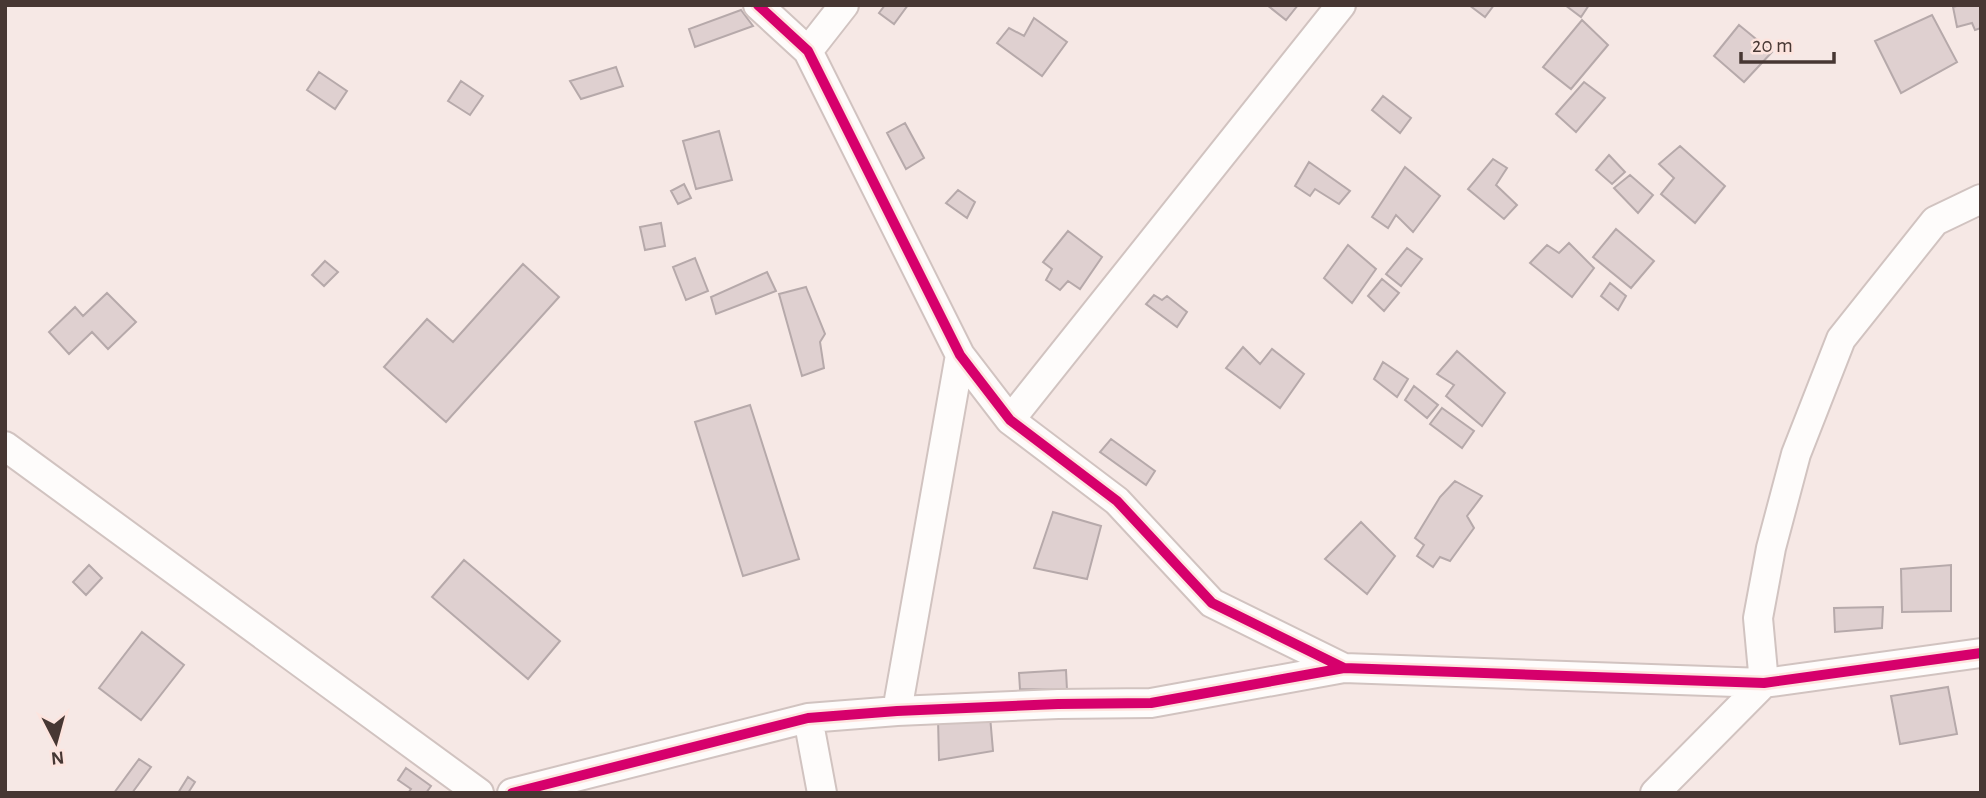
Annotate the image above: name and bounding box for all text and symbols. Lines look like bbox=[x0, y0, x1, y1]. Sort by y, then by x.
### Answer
scale bar bbox=[1741, 21, 1834, 65]
text: 20 m bbox=[1752, 35, 1793, 56]
north arrow bbox=[21, 707, 91, 777]
text: N bbox=[50, 747, 65, 768]

